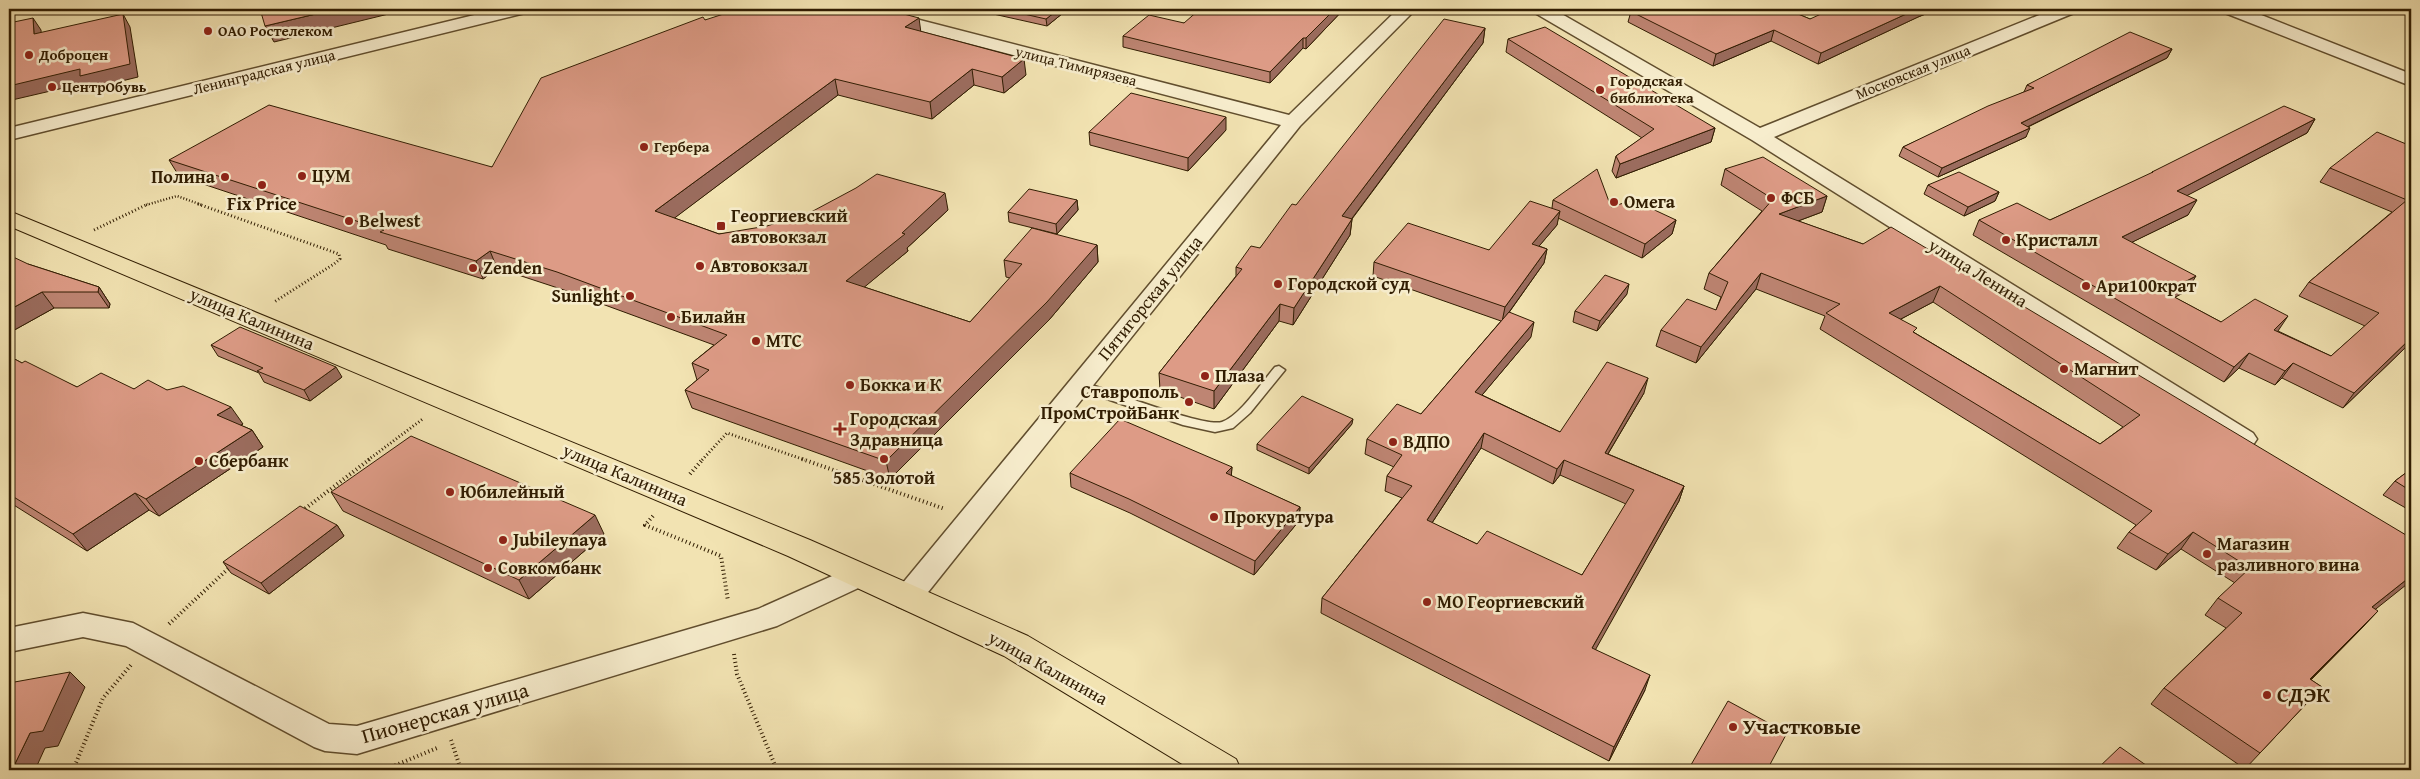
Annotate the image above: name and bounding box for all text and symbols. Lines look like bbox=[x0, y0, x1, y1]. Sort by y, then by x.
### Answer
place label: ОАО Ростелеком bbox=[218, 20, 333, 41]
marker: ОАО Ростелеком bbox=[202, 25, 214, 37]
street label: Московская улица bbox=[1852, 39, 1974, 104]
street label: улица Тимирязева bbox=[1012, 40, 1140, 91]
place label: Доброцен bbox=[38, 44, 108, 65]
street label: Ленинградская улица bbox=[191, 44, 338, 99]
marker: Доброцен bbox=[23, 49, 35, 61]
place label: Городская библиотека bbox=[1610, 70, 1694, 108]
place label: ЦентрОбувь bbox=[62, 76, 147, 97]
marker: ЦентрОбувь bbox=[46, 81, 58, 93]
marker: Городская библиотека bbox=[1594, 84, 1606, 96]
place label: Гербера bbox=[654, 136, 710, 157]
marker: Гербера bbox=[638, 141, 650, 153]
place label: ЦУМ bbox=[312, 162, 351, 189]
place label: Полина bbox=[151, 163, 216, 190]
marker: ЦУМ bbox=[296, 170, 308, 182]
marker: Полина bbox=[219, 171, 231, 183]
marker: Fix Price bbox=[256, 179, 268, 191]
place label: ФСБ bbox=[1781, 184, 1815, 211]
place label: Омега bbox=[1624, 188, 1676, 215]
place label: Fix Price bbox=[227, 190, 297, 217]
marker: ФСБ bbox=[1765, 192, 1777, 204]
marker: Омега bbox=[1608, 196, 1620, 208]
place label: Георгиевский автовокзал bbox=[731, 202, 848, 250]
place label: Belwest bbox=[359, 207, 421, 234]
marker: Belwest bbox=[343, 215, 355, 227]
marker: Георгиевский автовокзал bbox=[715, 220, 727, 232]
place label: Кристалл bbox=[2016, 226, 2098, 253]
street label: Пятигорская улица bbox=[1091, 229, 1209, 366]
street label: улица Ленина bbox=[1923, 231, 2034, 314]
marker: Кристалл bbox=[2000, 234, 2012, 246]
place label: Автовокзал bbox=[710, 252, 808, 279]
place label: Zenden bbox=[483, 254, 543, 281]
marker: Автовокзал bbox=[694, 260, 706, 272]
marker: Zenden bbox=[467, 262, 479, 274]
place label: Городской суд bbox=[1288, 270, 1410, 297]
place label: Ари100крат bbox=[2096, 272, 2197, 299]
marker: Городской суд bbox=[1272, 278, 1284, 290]
street label: улица Калинина bbox=[185, 280, 319, 357]
marker: Ари100крат bbox=[2080, 280, 2092, 292]
place label: Sunlight bbox=[551, 282, 620, 309]
marker: Sunlight bbox=[624, 290, 636, 302]
place label: Билайн bbox=[681, 303, 746, 330]
marker: Билайн bbox=[665, 311, 677, 323]
place label: МТС bbox=[766, 327, 802, 354]
marker: МТС bbox=[750, 335, 762, 347]
place label: Магнит bbox=[2074, 355, 2139, 382]
place label: Плаза bbox=[1215, 362, 1265, 389]
marker: Магнит bbox=[2058, 363, 2070, 375]
marker: Плаза bbox=[1199, 370, 1211, 382]
place label: Бокка и К bbox=[860, 371, 942, 398]
place label: Ставрополь ПромСтройБанк bbox=[1041, 378, 1180, 426]
marker: Бокка и К bbox=[844, 379, 856, 391]
marker: Ставрополь ПромСтройБанк bbox=[1183, 396, 1195, 408]
place label: Городская Здравница bbox=[850, 405, 944, 453]
marker: Городская Здравница bbox=[834, 423, 846, 435]
place label: ВДПО bbox=[1403, 428, 1450, 455]
street label: улица Калинина bbox=[558, 436, 692, 513]
marker: ВДПО bbox=[1387, 436, 1399, 448]
place label: Сбербанк bbox=[209, 447, 289, 474]
marker: 585 Золотой bbox=[878, 453, 890, 465]
marker: Сбербанк bbox=[193, 455, 205, 467]
place label: 585 Золотой bbox=[833, 464, 935, 491]
place label: Юбилейный bbox=[460, 478, 565, 505]
marker: Юбилейный bbox=[444, 486, 456, 498]
place label: Прокуратура bbox=[1224, 503, 1335, 530]
marker: Прокуратура bbox=[1208, 511, 1220, 523]
place label: Jubileynaya bbox=[510, 526, 607, 553]
place label: Магазин разливного вина bbox=[2217, 530, 2360, 578]
marker: Jubileynaya bbox=[497, 534, 509, 546]
marker: Магазин разливного вина bbox=[2201, 548, 2213, 560]
place label: Совкомбанк bbox=[498, 554, 602, 581]
marker: Совкомбанк bbox=[482, 562, 494, 574]
place label: МО Георгиевский bbox=[1437, 588, 1584, 615]
marker: МО Георгиевский bbox=[1421, 596, 1433, 608]
street label: улица Калинина bbox=[983, 623, 1113, 712]
street label: Пионерская улица bbox=[358, 674, 532, 751]
place label: СДЭК bbox=[2277, 679, 2330, 710]
marker: СДЭК bbox=[2261, 689, 2273, 701]
place label: Участковые bbox=[1743, 711, 1861, 742]
marker: Участковые bbox=[1727, 721, 1739, 733]

